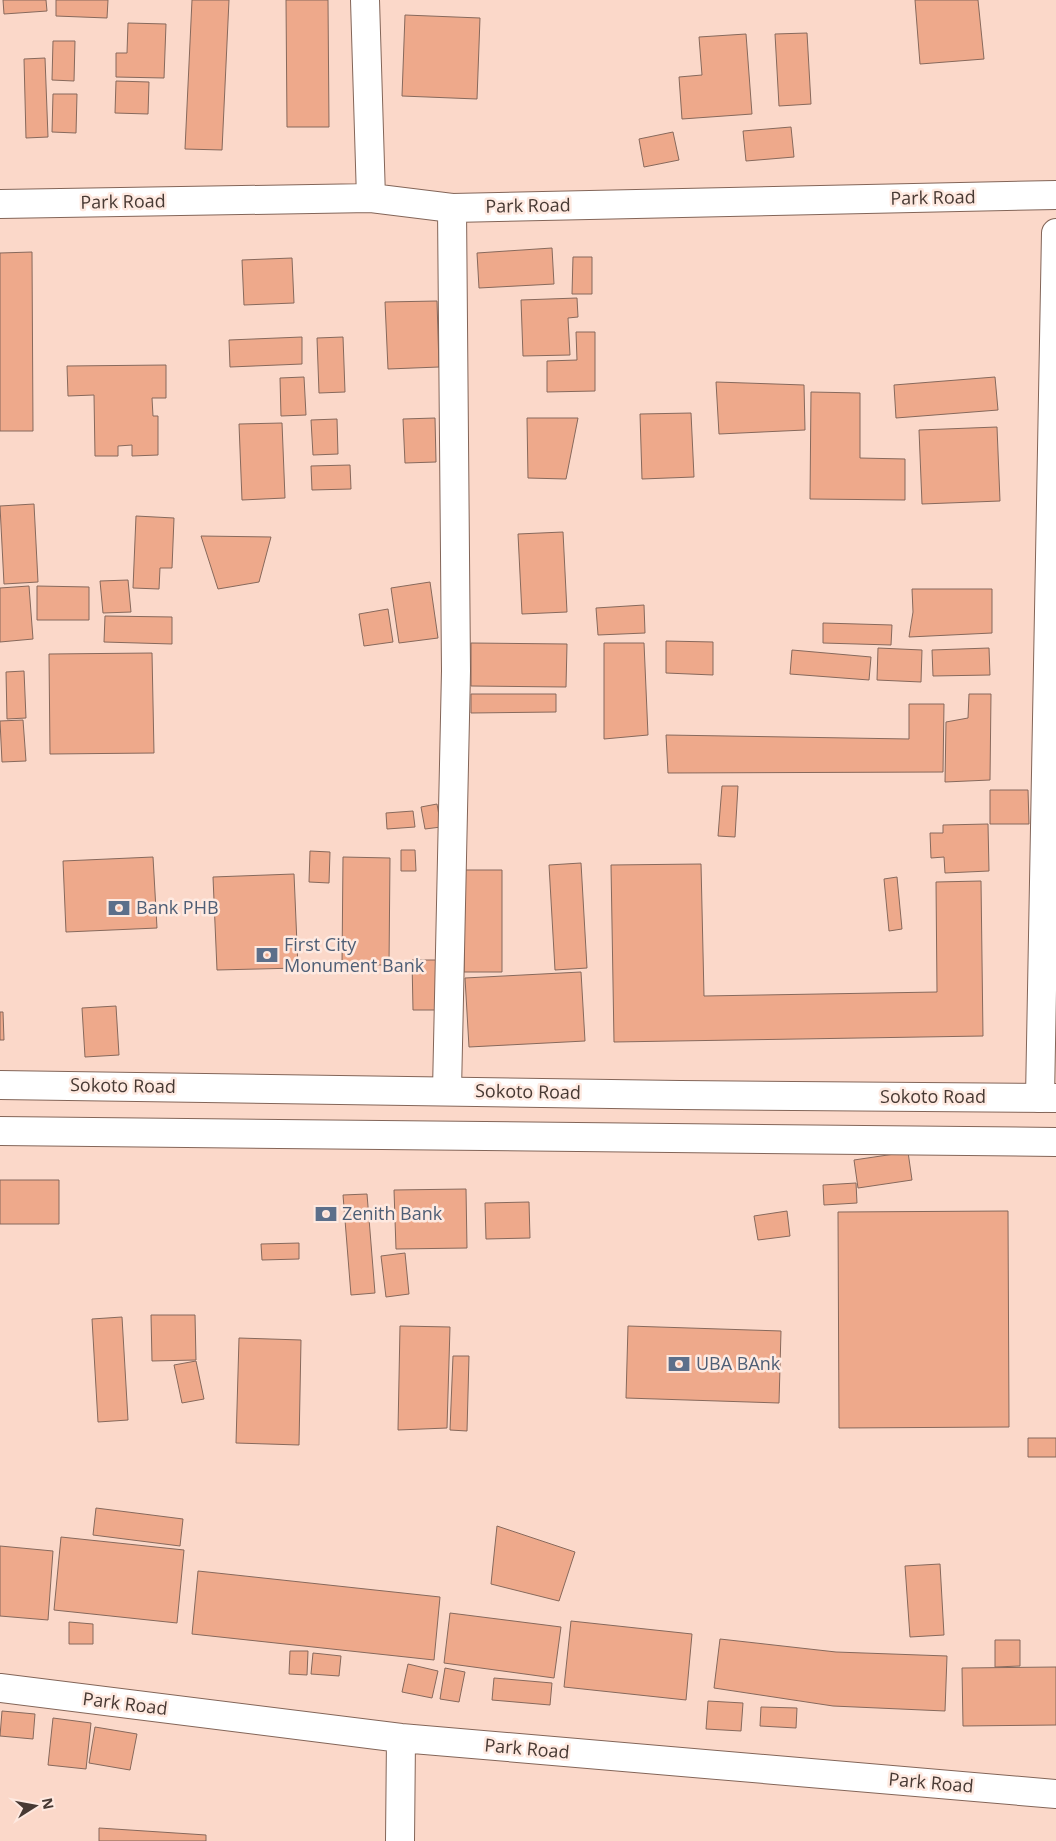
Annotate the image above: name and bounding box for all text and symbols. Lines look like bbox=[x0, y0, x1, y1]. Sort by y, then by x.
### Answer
street label: Park Road bbox=[890, 184, 976, 210]
street label: Park Road bbox=[80, 188, 166, 214]
street label: Park Road bbox=[485, 192, 571, 218]
bank icon: Bank PHB bbox=[106, 895, 132, 921]
place label: Bank PHB bbox=[136, 895, 219, 919]
place label: First City Monument Bank bbox=[284, 932, 425, 977]
bank icon: First City Monument Bank bbox=[254, 942, 280, 968]
street label: Sokoto Road bbox=[70, 1072, 176, 1098]
street label: Sokoto Road bbox=[475, 1078, 581, 1104]
street label: Sokoto Road bbox=[880, 1084, 986, 1108]
bank icon: Zenith Bank bbox=[313, 1201, 339, 1227]
place label: Zenith Bank bbox=[342, 1201, 443, 1225]
bank icon: UBA BAnk bbox=[666, 1351, 692, 1377]
place label: UBA BAnk bbox=[696, 1351, 781, 1375]
street label: Park Road bbox=[81, 1686, 169, 1720]
street label: Park Road bbox=[484, 1732, 571, 1764]
street label: Park Road bbox=[888, 1766, 975, 1798]
north arrow bbox=[10, 1781, 60, 1831]
text: N bbox=[38, 1796, 59, 1811]

